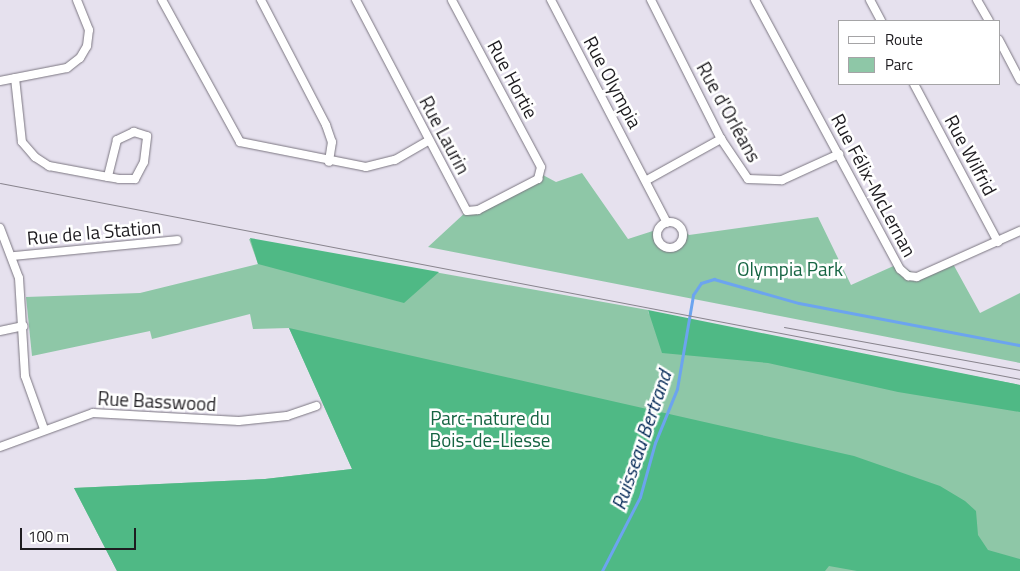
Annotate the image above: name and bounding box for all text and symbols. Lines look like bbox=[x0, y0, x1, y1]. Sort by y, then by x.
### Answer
legend bbox=[838, 20, 1000, 85]
text: Route bbox=[885, 28, 923, 51]
street label: Rue Olympia bbox=[579, 32, 647, 132]
street label: Rue Hortie bbox=[483, 36, 543, 122]
text: Parc bbox=[885, 53, 913, 76]
street label: Rue d'Orléans bbox=[692, 58, 766, 166]
street label: Rue Laurin bbox=[415, 92, 475, 178]
street label: Rue Félix-McLernan bbox=[827, 110, 921, 260]
street label: Rue Wilfrid bbox=[940, 111, 1002, 199]
street label: Rue de la Station bbox=[26, 215, 162, 249]
park label: Olympia Park bbox=[737, 258, 843, 280]
water label: Ruisseau Bertrand bbox=[606, 367, 676, 513]
street label: Rue Basswood bbox=[97, 387, 217, 415]
park label: Parc-nature du Bois-de-Liesse bbox=[430, 407, 550, 451]
scale bar bbox=[22, 518, 139, 550]
text: 100 m bbox=[28, 525, 69, 548]

